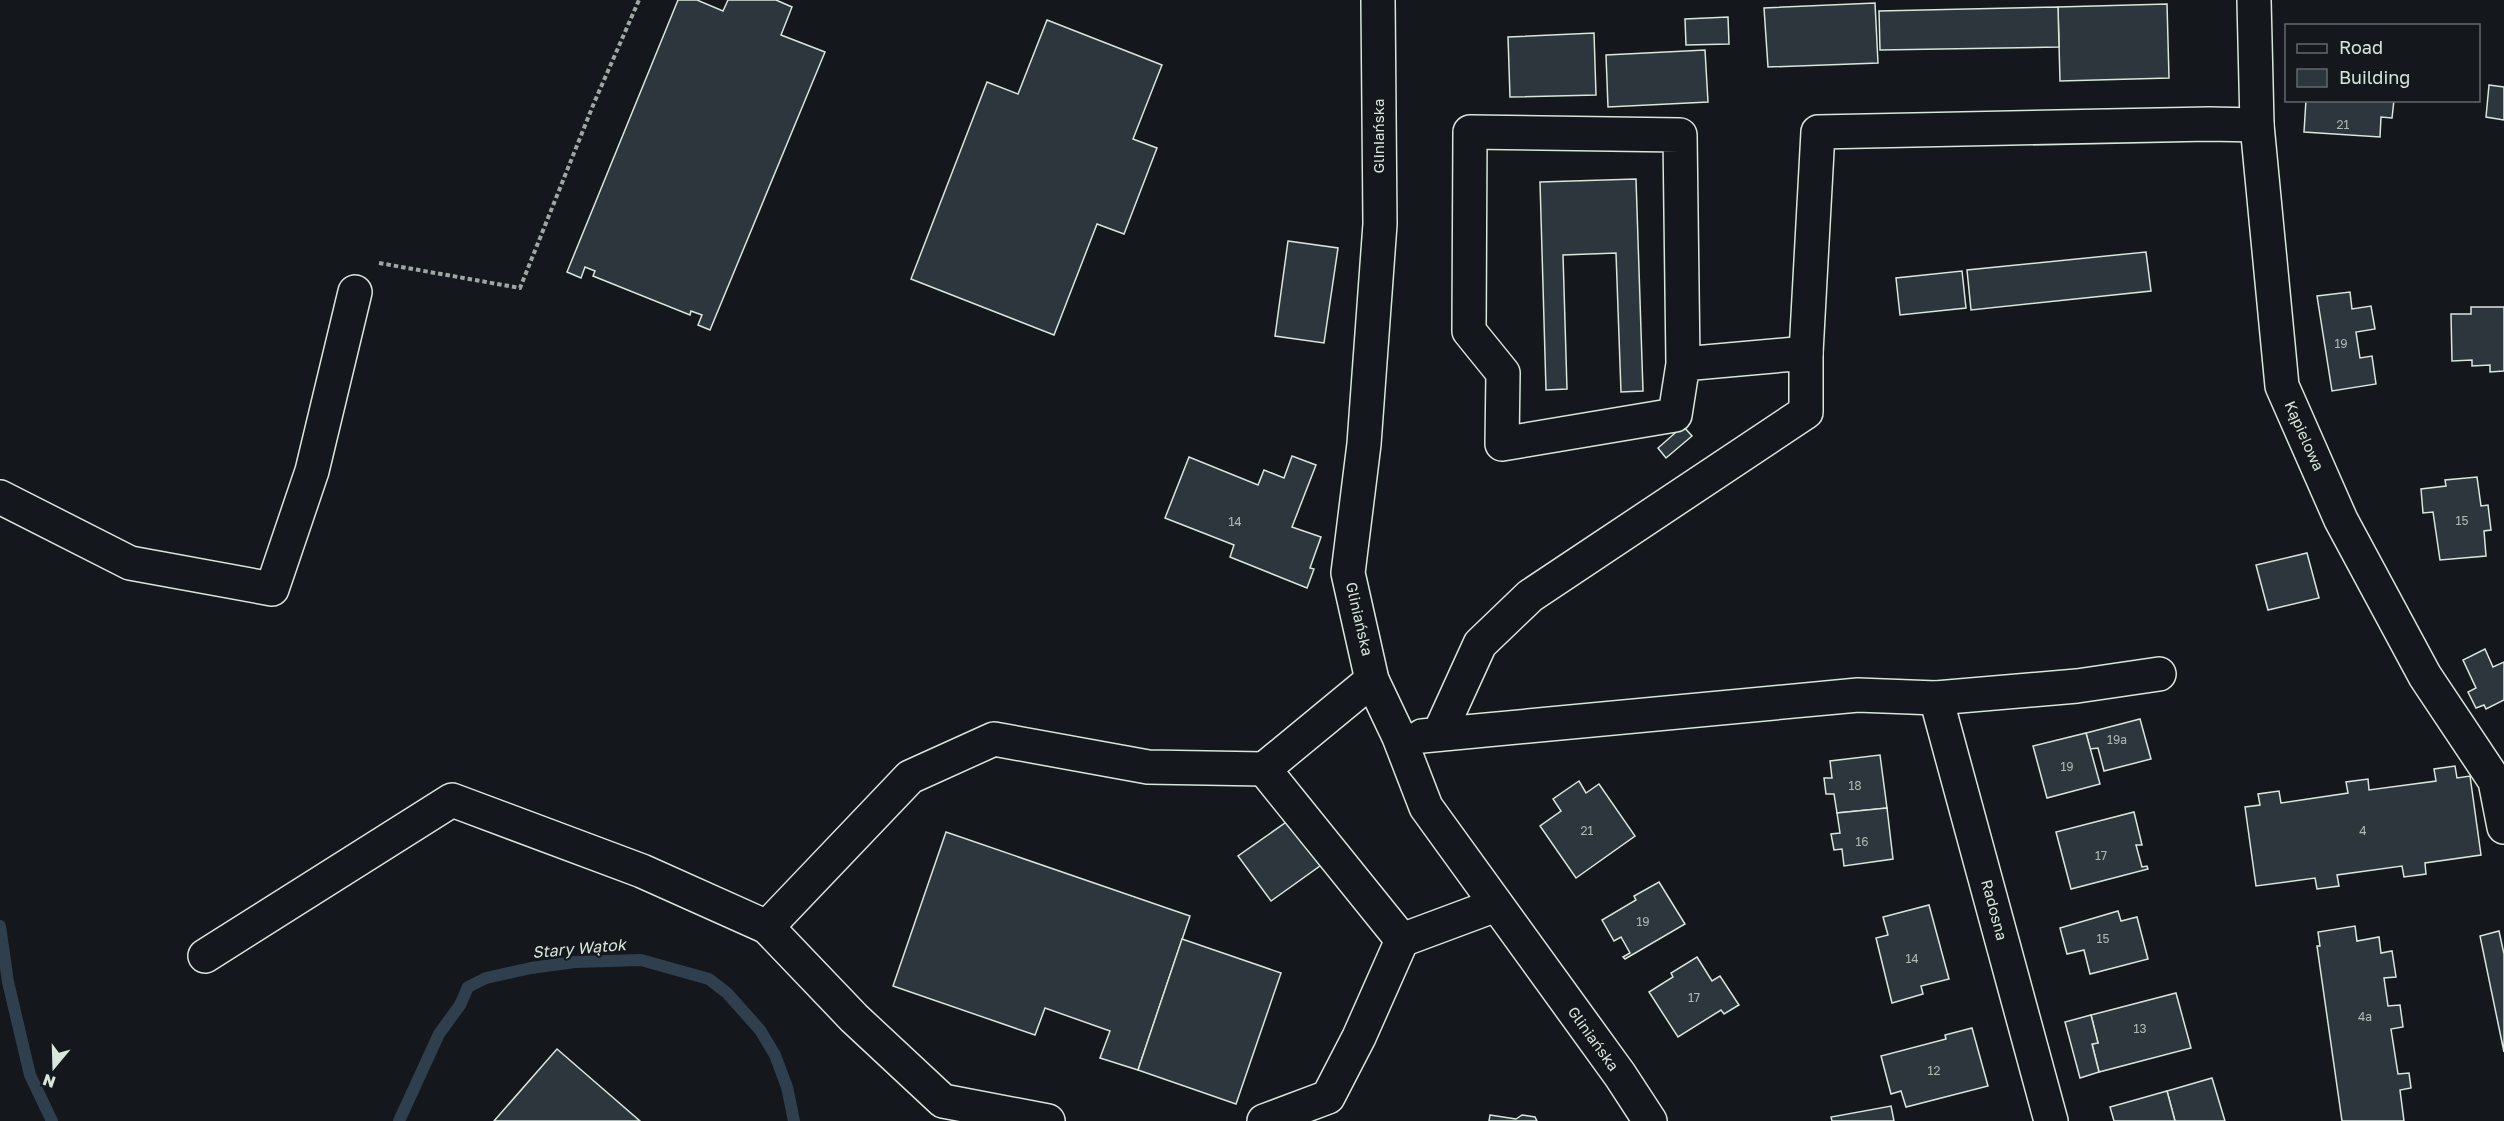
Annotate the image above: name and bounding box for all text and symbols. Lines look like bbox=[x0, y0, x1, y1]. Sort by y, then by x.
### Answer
legend bbox=[2285, 24, 2480, 102]
text: Road bbox=[2339, 36, 2383, 58]
text: Building bbox=[2339, 66, 2410, 88]
street label: Gliniańska bbox=[1369, 98, 1387, 174]
house number: 21 bbox=[2337, 117, 2350, 132]
house number: 19 bbox=[2334, 336, 2348, 351]
street label: Kąpielowa bbox=[2282, 398, 2328, 473]
house number: 15 bbox=[2456, 513, 2468, 528]
house number: 14 bbox=[1228, 514, 1242, 529]
street label: Gliniańska bbox=[1343, 580, 1377, 657]
house number: 19a bbox=[2107, 732, 2127, 747]
house number: 19 bbox=[2060, 759, 2074, 774]
house number: 18 bbox=[1848, 778, 1862, 793]
house number: 21 bbox=[1581, 823, 1594, 838]
house number: 4 bbox=[2359, 823, 2367, 838]
house number: 16 bbox=[1855, 834, 1869, 849]
house number: 17 bbox=[2095, 848, 2107, 863]
street label: Radosna bbox=[1978, 877, 2012, 942]
house number: 19 bbox=[1636, 914, 1650, 929]
house number: 15 bbox=[2097, 931, 2109, 946]
water label: Stary Wątok bbox=[531, 934, 628, 962]
house number: 14 bbox=[1905, 951, 1919, 966]
house number: 17 bbox=[1688, 990, 1700, 1005]
street label: Gliniańska bbox=[1564, 1003, 1623, 1074]
house number: 4a bbox=[2358, 1009, 2372, 1024]
house number: 13 bbox=[2134, 1021, 2146, 1036]
north arrow bbox=[24, 1037, 84, 1097]
house number: 12 bbox=[1928, 1063, 1940, 1078]
text: N bbox=[40, 1070, 58, 1093]

